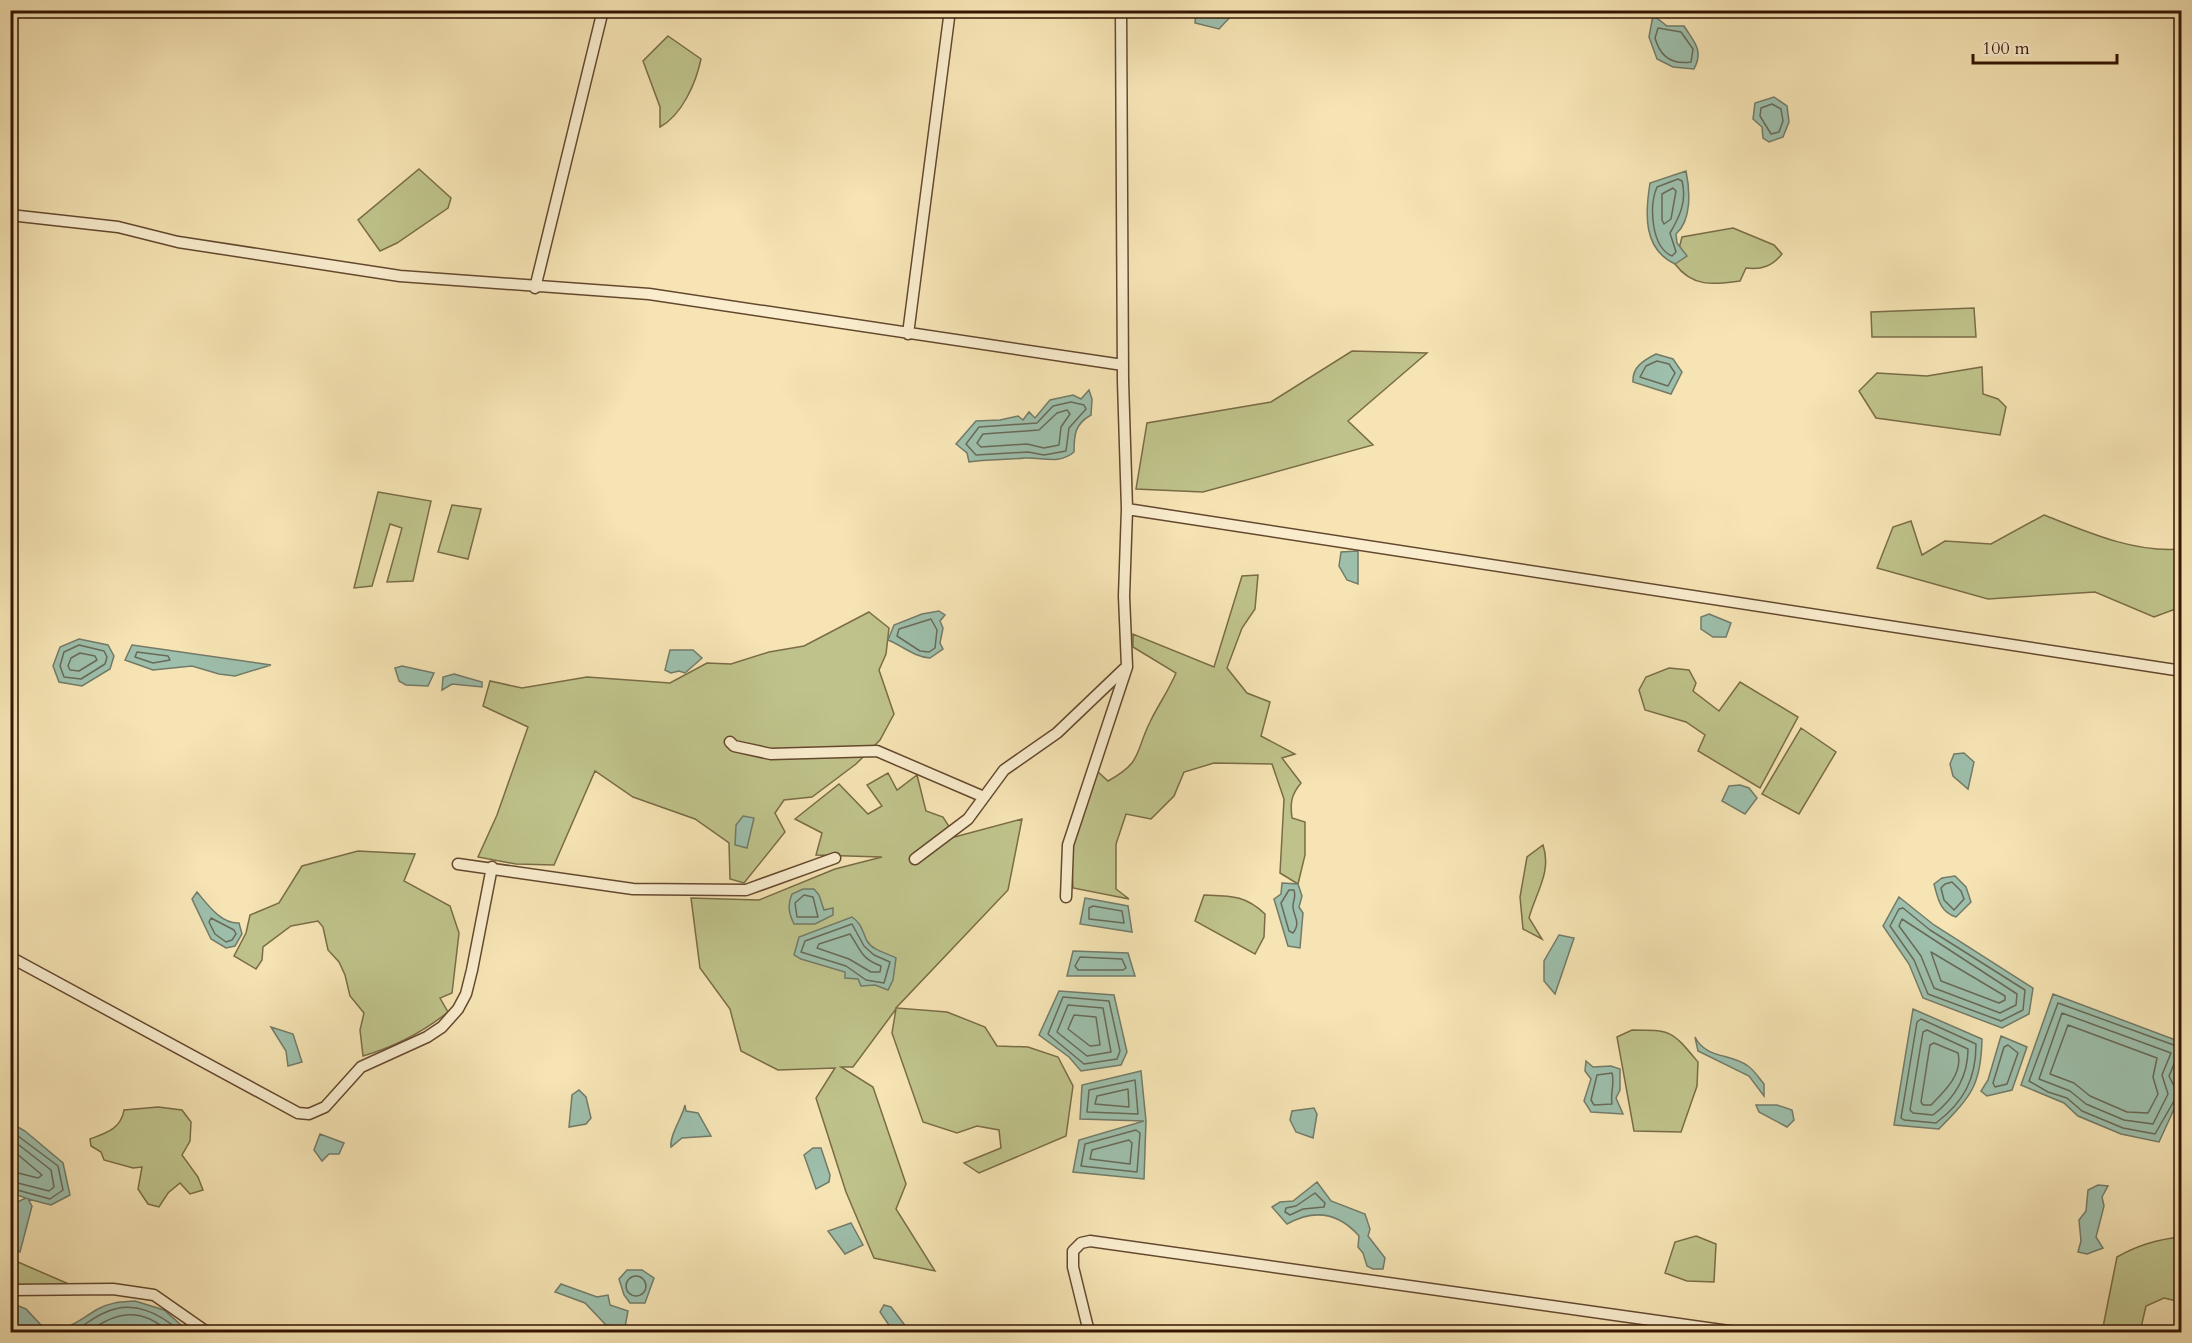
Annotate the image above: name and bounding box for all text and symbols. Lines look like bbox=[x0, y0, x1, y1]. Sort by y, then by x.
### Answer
scale bar bbox=[1973, 27, 2117, 65]
text: 100 m bbox=[1982, 36, 2030, 61]

